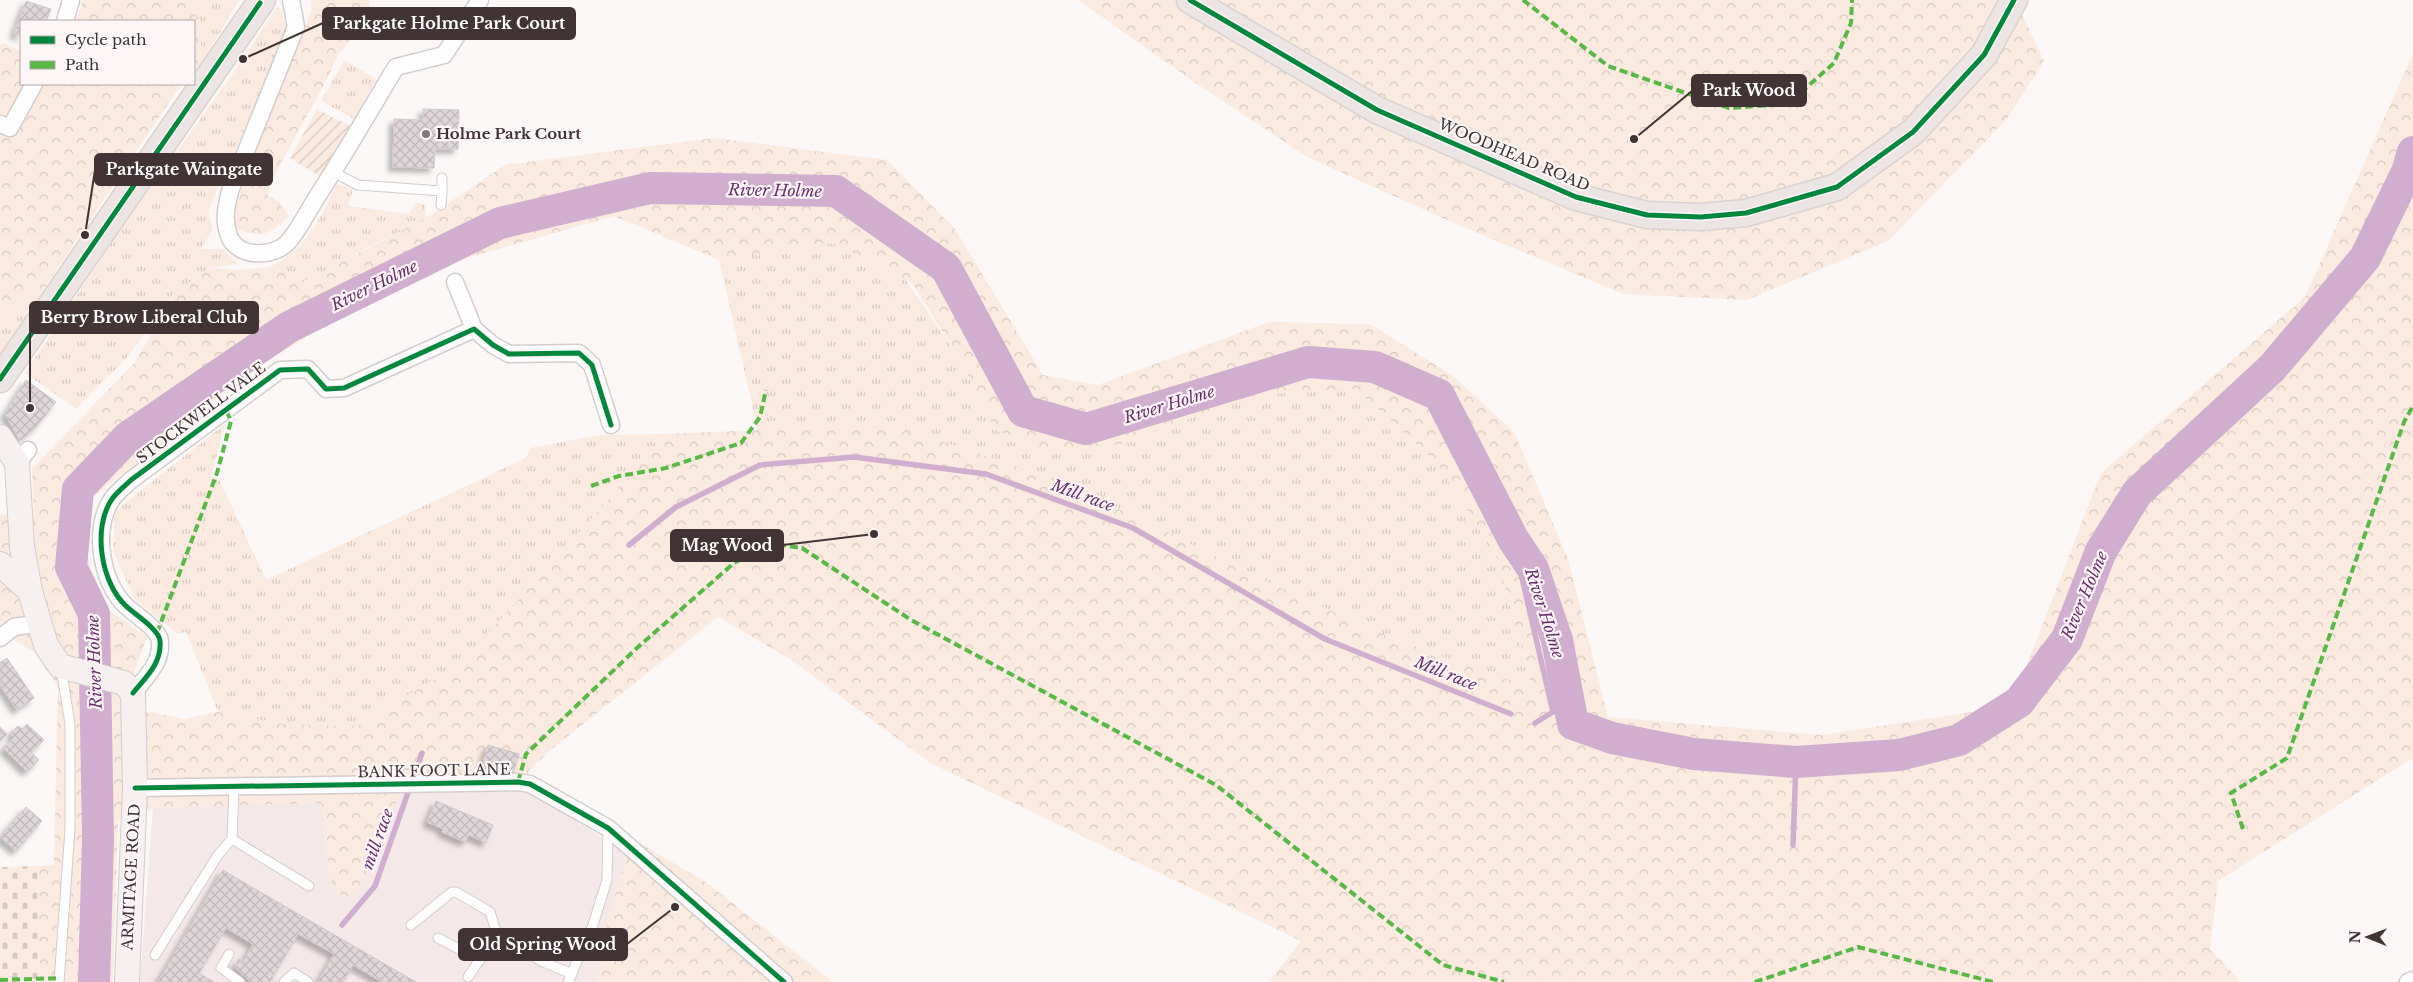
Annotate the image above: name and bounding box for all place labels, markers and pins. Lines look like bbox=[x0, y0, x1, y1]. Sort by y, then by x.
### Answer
callout: Parkgate Holme Park Court bbox=[323, 8, 575, 39]
callout: Park Wood bbox=[1692, 75, 1806, 106]
place label: Holme Park Court bbox=[436, 124, 581, 143]
marker: Holme Park Court bbox=[420, 128, 432, 140]
callout: Parkgate Waingate bbox=[95, 154, 272, 185]
callout: Berry Brow Liberal Club bbox=[30, 302, 258, 333]
callout: Mag Wood bbox=[671, 530, 783, 561]
callout: Old Spring Wood bbox=[459, 929, 627, 960]

